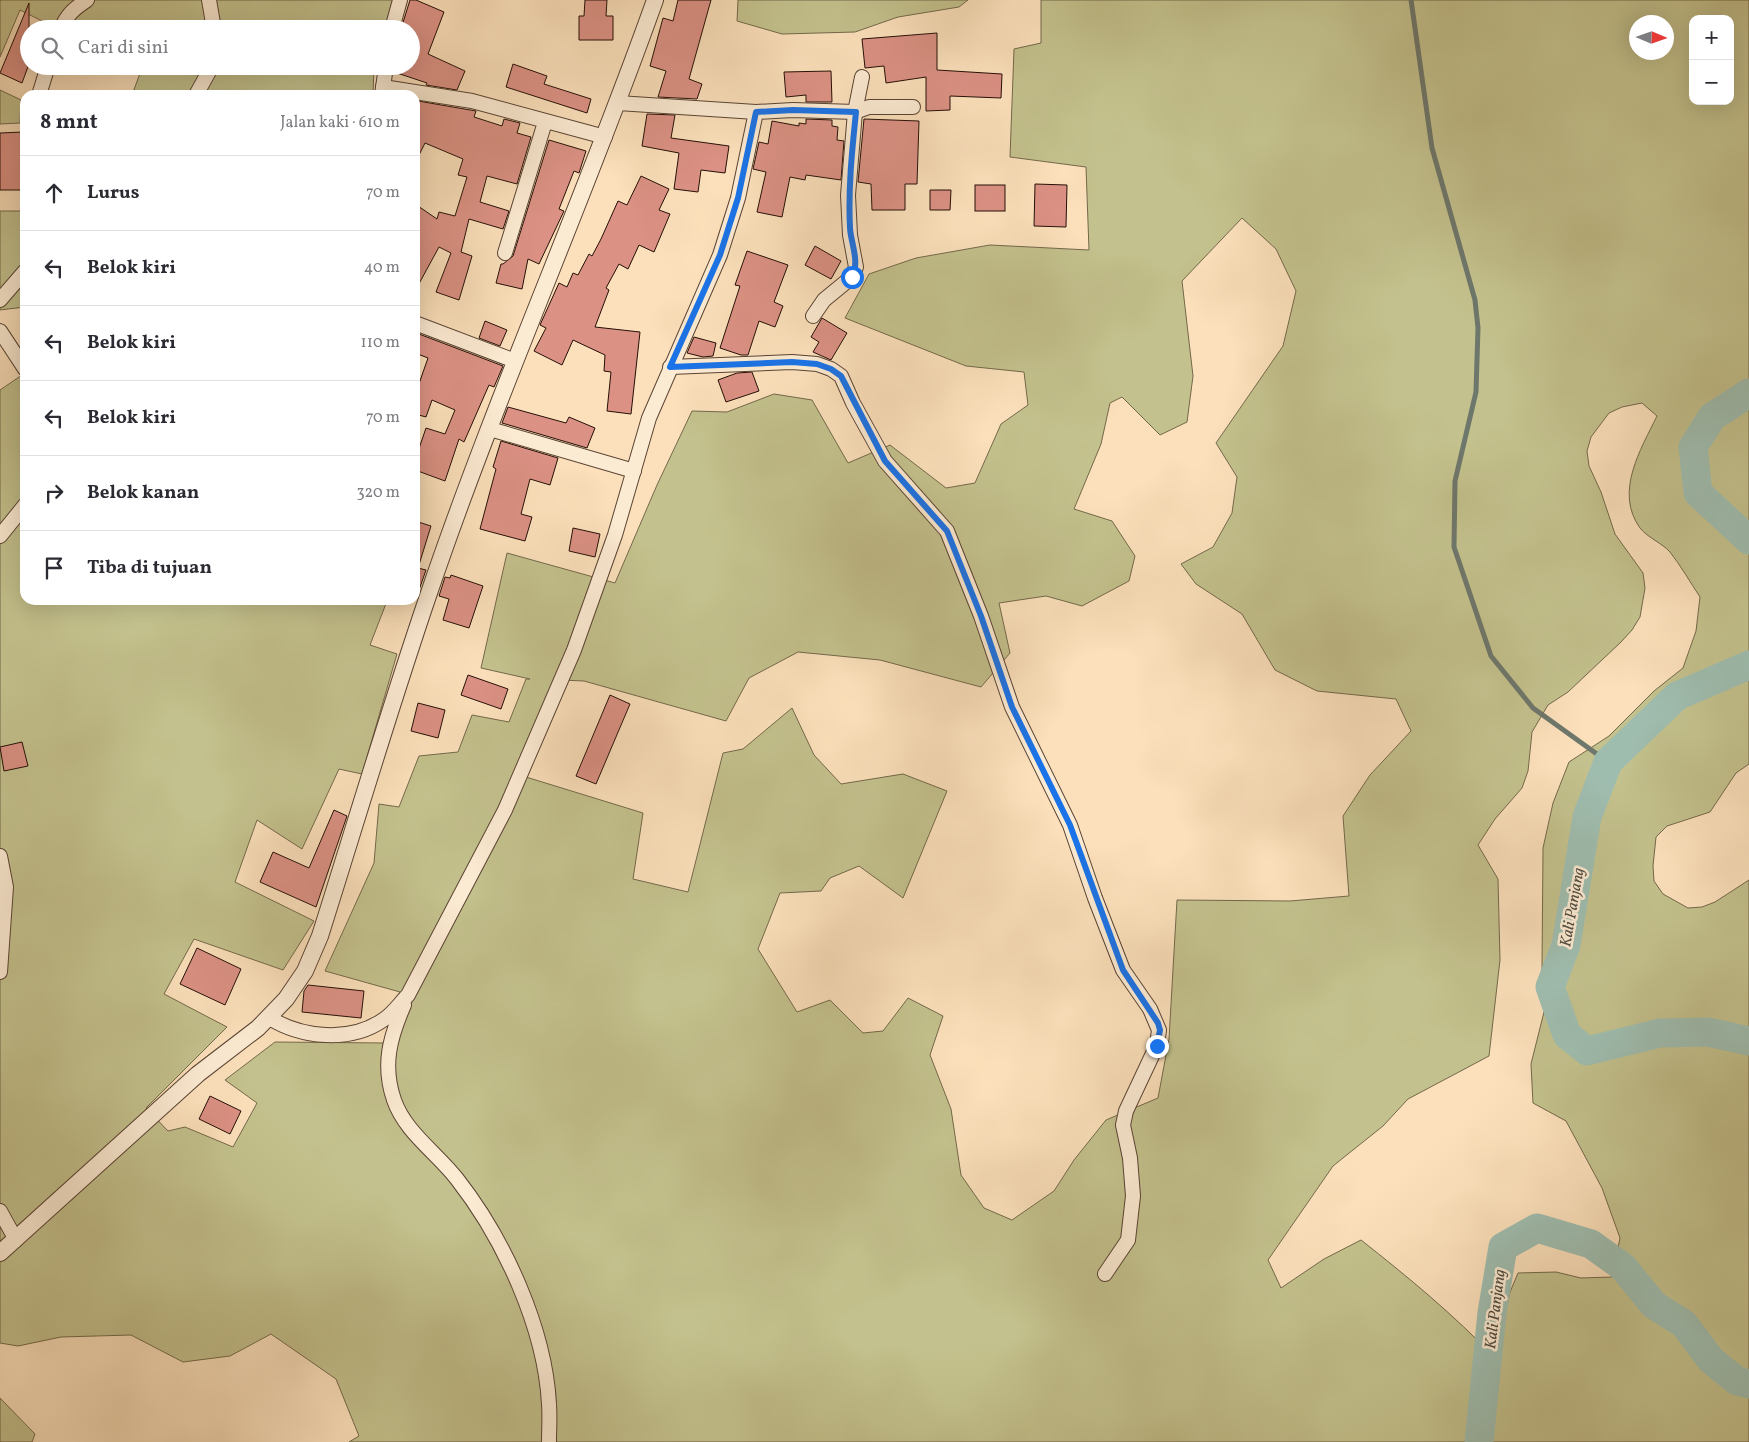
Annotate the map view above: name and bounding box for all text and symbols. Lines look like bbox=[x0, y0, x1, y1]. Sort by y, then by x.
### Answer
north arrow bbox=[1629, 15, 1674, 60]
map controls bbox=[1689, 15, 1734, 105]
button: + bbox=[1689, 15, 1734, 60]
search box bbox=[20, 20, 420, 75]
icon: search bbox=[38, 34, 66, 62]
text: Cari di sini bbox=[78, 35, 169, 61]
button: − bbox=[1689, 60, 1734, 105]
text: 8 mnt bbox=[40, 108, 98, 137]
text: Jalan kaki · 610 m bbox=[280, 112, 400, 134]
icon: ahead bbox=[40, 179, 68, 207]
text: Lurus bbox=[87, 180, 139, 206]
text: 70 m bbox=[366, 182, 400, 204]
icon: left bbox=[40, 254, 68, 282]
text: Belok kiri bbox=[87, 255, 176, 281]
text: 40 m bbox=[364, 257, 400, 279]
route start bbox=[841, 266, 864, 289]
icon: left bbox=[40, 329, 68, 357]
text: Belok kiri bbox=[87, 330, 176, 356]
text: 110 m bbox=[361, 332, 400, 354]
icon: left bbox=[40, 404, 68, 432]
text: Belok kiri bbox=[87, 405, 176, 431]
text: 70 m bbox=[366, 407, 400, 429]
icon: right bbox=[40, 479, 68, 507]
text: Belok kanan bbox=[87, 480, 199, 506]
text: 320 m bbox=[356, 482, 400, 504]
icon: arrive bbox=[40, 554, 68, 582]
text: Tiba di tujuan bbox=[87, 555, 212, 581]
water label: Kali Panjang bbox=[1555, 866, 1591, 949]
route end bbox=[1146, 1035, 1169, 1058]
water label: Kali Panjang bbox=[1480, 1268, 1512, 1350]

